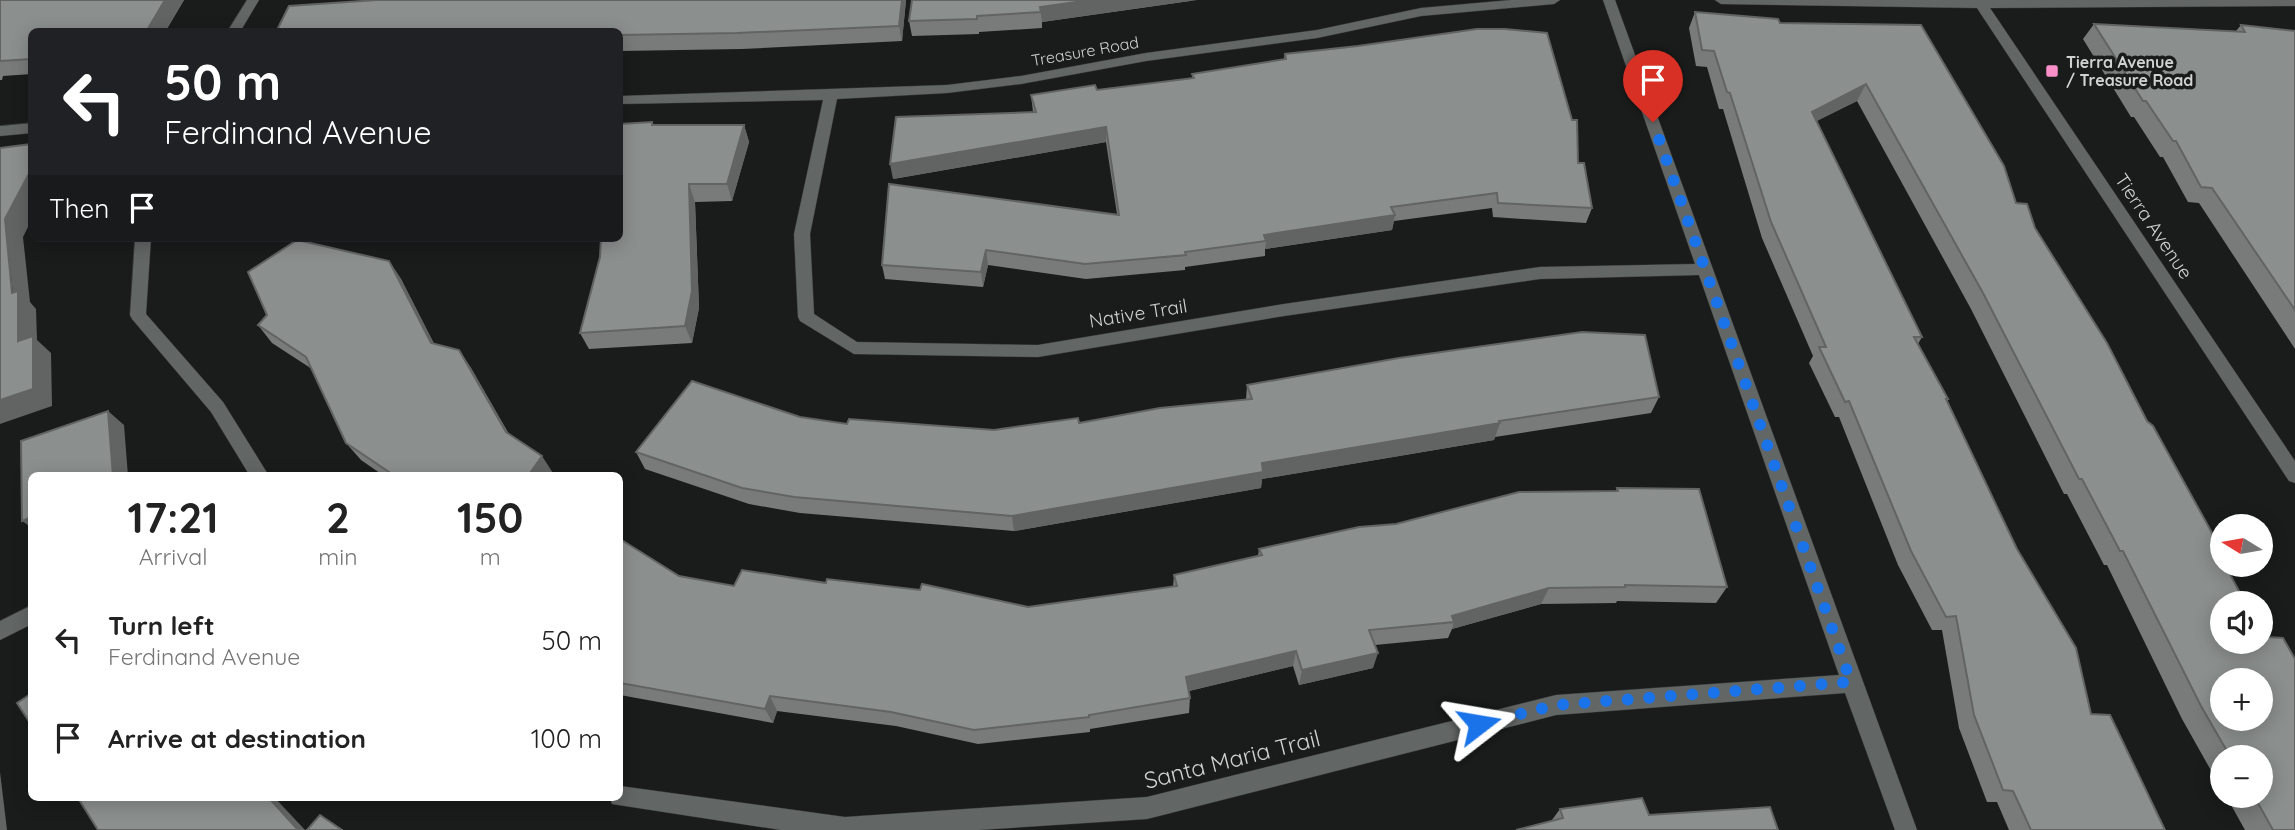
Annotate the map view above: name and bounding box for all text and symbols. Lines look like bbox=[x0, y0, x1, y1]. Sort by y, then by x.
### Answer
street label: Treasure Road bbox=[1030, 32, 1140, 70]
pin bbox=[1623, 50, 1683, 122]
text: 50 m bbox=[164, 51, 281, 112]
place label: Tierra Avenue / Treasure Road bbox=[2066, 52, 2193, 90]
icon: left bbox=[49, 56, 140, 147]
icon: arrive bbox=[1634, 61, 1672, 99]
marker: Tierra Avenue / Treasure Road bbox=[2044, 63, 2060, 79]
text: Ferdinand Avenue bbox=[164, 112, 432, 152]
street label: Tierra Avenue bbox=[2110, 169, 2198, 283]
icon: arrive bbox=[123, 189, 161, 227]
text: Then bbox=[49, 192, 109, 225]
street label: Native Trail bbox=[1087, 293, 1189, 333]
text: 17:21 bbox=[128, 491, 219, 544]
text: 2 bbox=[326, 491, 350, 544]
text: 150 bbox=[457, 491, 523, 544]
north arrow bbox=[2210, 514, 2273, 578]
map controls bbox=[2210, 514, 2273, 808]
text: Arrival bbox=[139, 542, 208, 571]
text: min bbox=[318, 542, 357, 571]
text: m bbox=[480, 542, 501, 571]
button: sound bbox=[2210, 591, 2273, 654]
text: Turn left bbox=[108, 609, 215, 642]
icon: left bbox=[49, 621, 87, 659]
text: 50 m bbox=[542, 624, 602, 657]
text: Ferdinand Avenue bbox=[108, 642, 300, 671]
button: + bbox=[2210, 668, 2273, 731]
position arrow bbox=[1442, 687, 1516, 761]
icon: arrive bbox=[49, 719, 87, 757]
text: Arrive at destination bbox=[108, 722, 366, 755]
text: 100 m bbox=[531, 722, 602, 755]
street label: Santa Maria Trail bbox=[1141, 723, 1323, 795]
button: − bbox=[2210, 745, 2273, 808]

